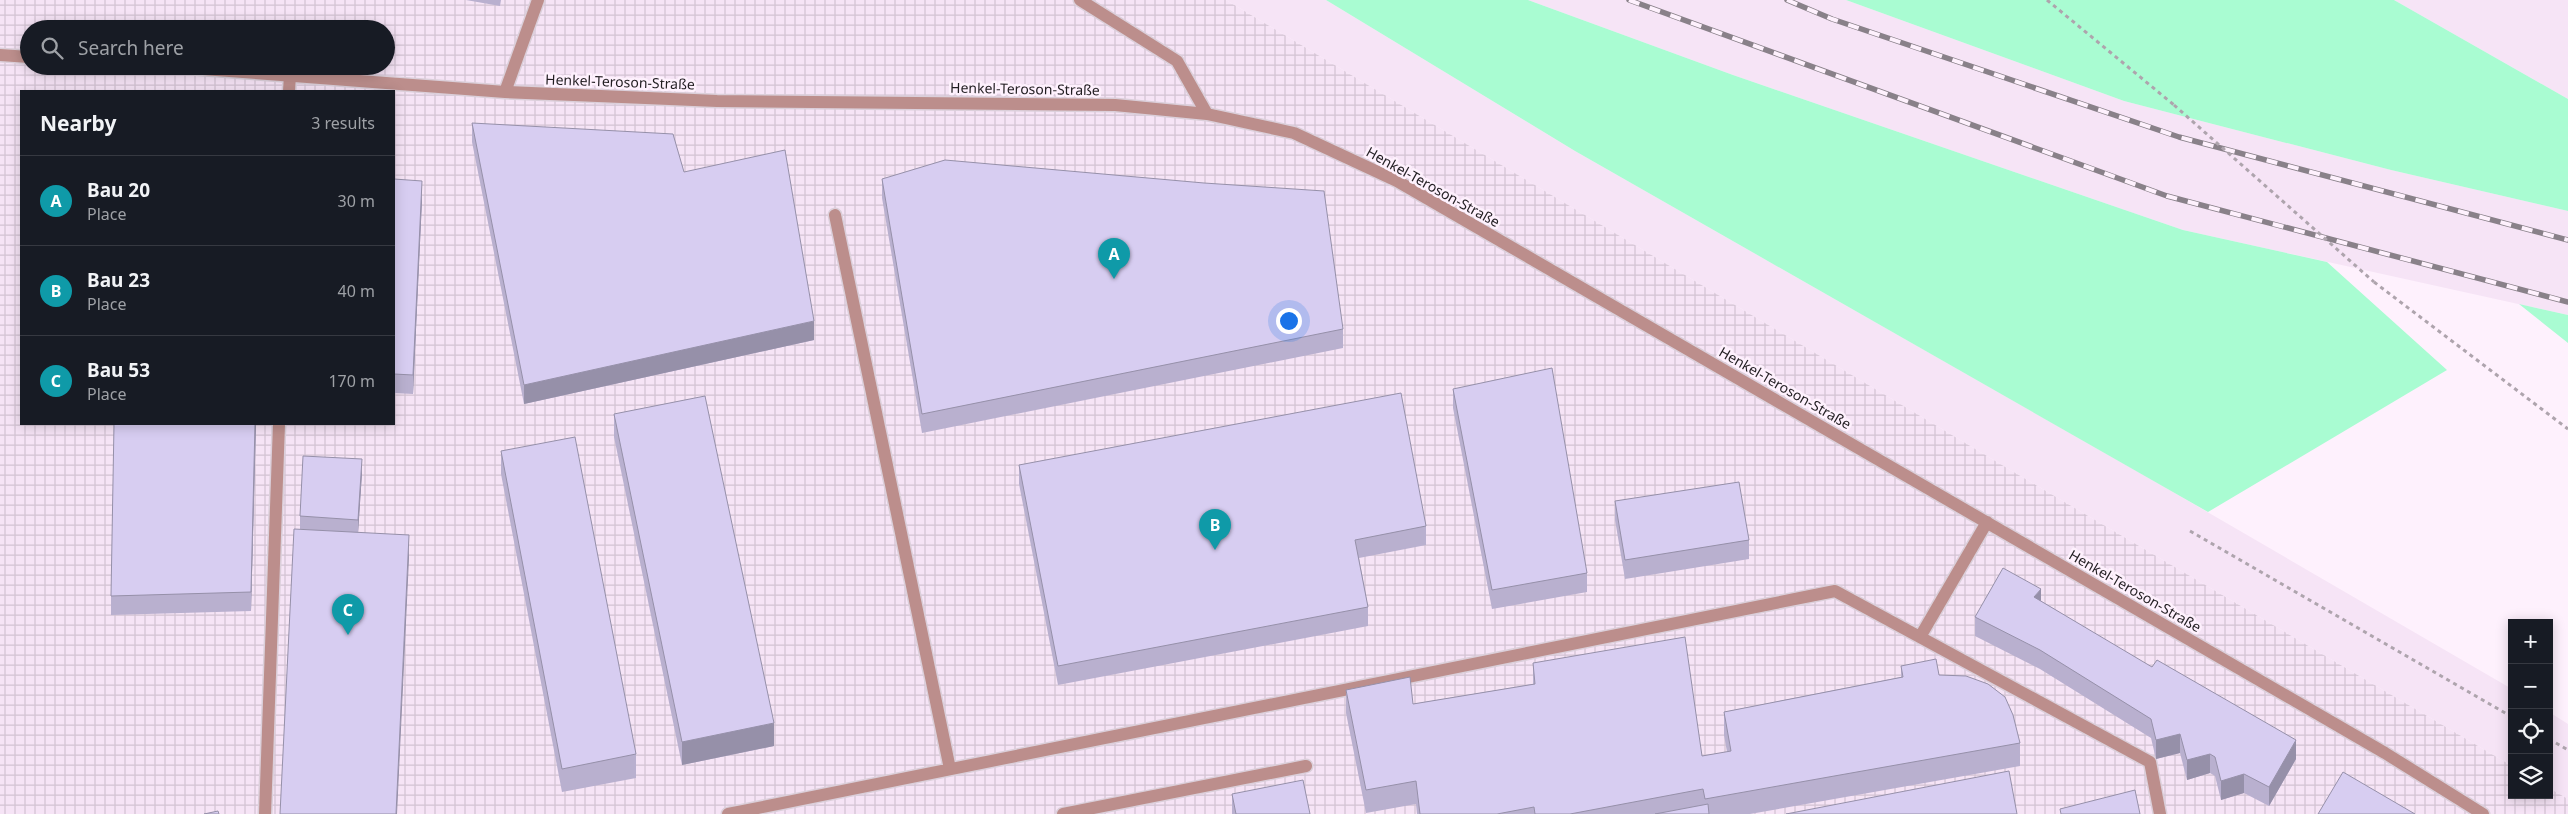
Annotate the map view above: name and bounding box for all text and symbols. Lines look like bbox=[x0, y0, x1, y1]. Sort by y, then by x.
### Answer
search box bbox=[20, 20, 395, 75]
icon: search bbox=[38, 34, 66, 62]
text: Search here bbox=[78, 35, 184, 61]
street label: Henkel-Teroson-Straße bbox=[545, 69, 695, 94]
street label: Henkel-Teroson-Straße bbox=[950, 78, 1100, 99]
text: Nearby bbox=[40, 109, 116, 137]
text: 3 results bbox=[311, 112, 375, 134]
street label: Henkel-Teroson-Straße bbox=[1363, 142, 1503, 231]
text: Bau 20 bbox=[87, 177, 150, 203]
text: A bbox=[50, 190, 62, 212]
text: 30 m bbox=[338, 190, 375, 212]
text: Place bbox=[87, 203, 127, 225]
pin: A bbox=[1098, 238, 1130, 279]
text: Bau 23 bbox=[87, 267, 150, 293]
text: B bbox=[51, 280, 61, 302]
text: 40 m bbox=[338, 280, 375, 302]
text: Place bbox=[87, 293, 127, 315]
your location bbox=[1276, 308, 1302, 334]
street label: Henkel-Teroson-Straße bbox=[1716, 342, 1855, 433]
text: Bau 53 bbox=[87, 357, 150, 383]
text: C bbox=[51, 370, 61, 392]
text: 170 m bbox=[328, 370, 375, 392]
text: Place bbox=[87, 383, 127, 405]
pin: B bbox=[1199, 509, 1231, 550]
street label: Henkel-Teroson-Straße bbox=[2066, 545, 2205, 636]
pin: C bbox=[332, 594, 364, 635]
map controls bbox=[2508, 619, 2553, 799]
button: + bbox=[2508, 619, 2553, 664]
button: − bbox=[2508, 664, 2553, 709]
button: locate bbox=[2508, 709, 2553, 754]
button: layers bbox=[2508, 754, 2553, 799]

